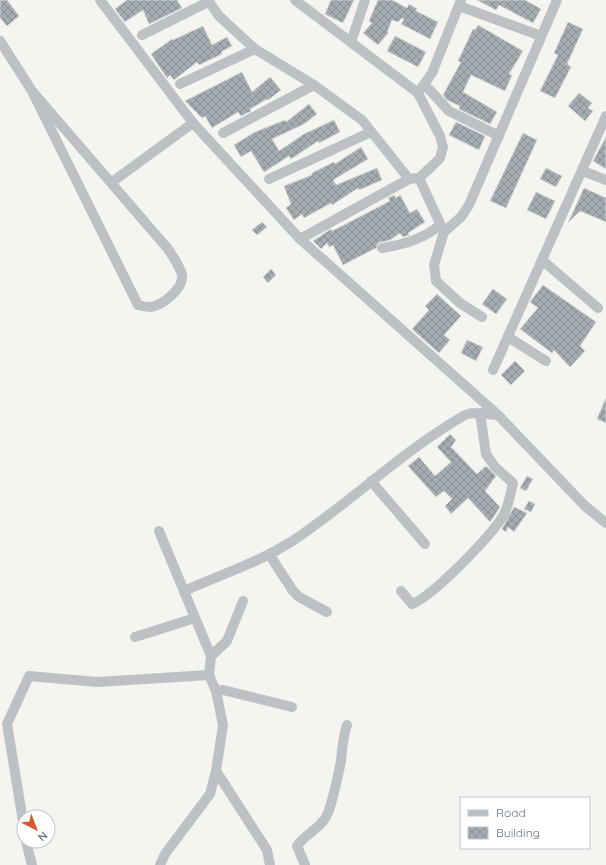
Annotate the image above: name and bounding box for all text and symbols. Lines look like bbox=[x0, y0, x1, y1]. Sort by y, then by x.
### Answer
legend bbox=[460, 797, 590, 849]
text: Road bbox=[496, 805, 526, 820]
north arrow bbox=[16, 809, 56, 849]
text: Building bbox=[496, 825, 540, 840]
text: N bbox=[35, 829, 50, 844]

